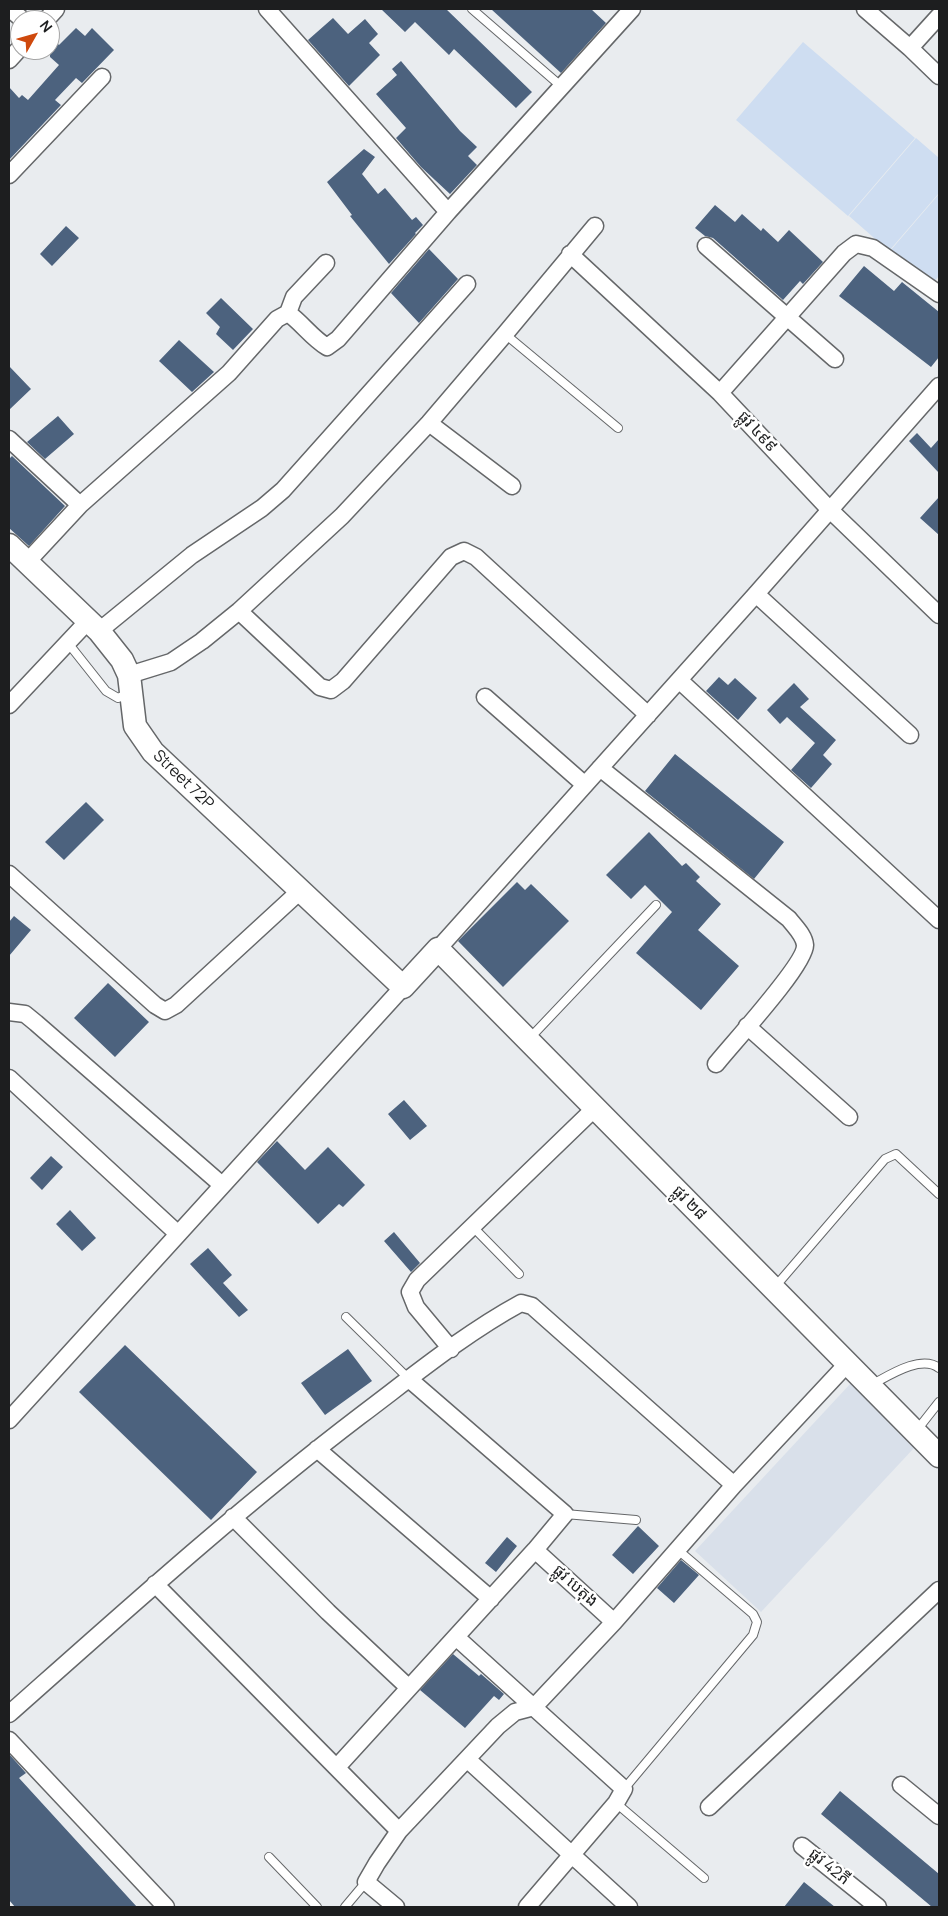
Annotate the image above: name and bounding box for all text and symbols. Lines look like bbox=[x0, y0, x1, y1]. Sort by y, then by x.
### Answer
north arrow bbox=[10, 10, 60, 60]
text: N bbox=[36, 16, 57, 36]
street label: ផ្លូវ ៤៩៩ bbox=[733, 408, 781, 456]
street label: Street 72P bbox=[149, 746, 217, 814]
street label: ផ្លូវ ២៨ bbox=[668, 1182, 710, 1224]
street label: ផ្លូវ បេតុង bbox=[549, 1561, 601, 1611]
street label: ផ្លូវ 42ភី bbox=[805, 1845, 853, 1889]

